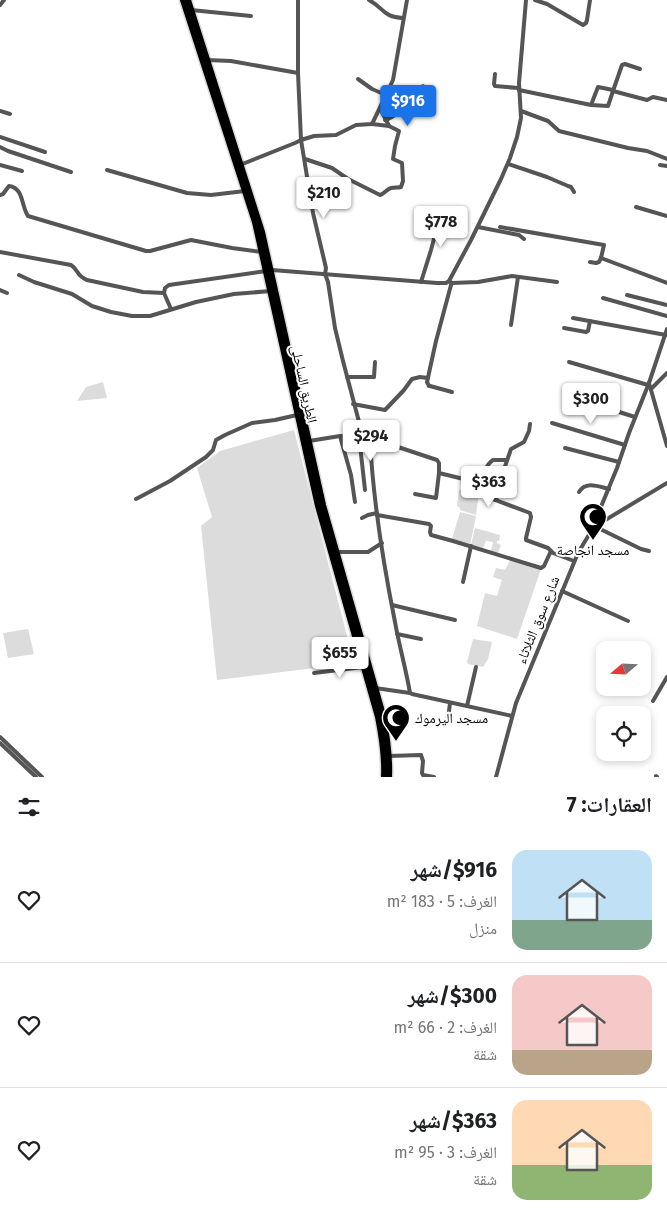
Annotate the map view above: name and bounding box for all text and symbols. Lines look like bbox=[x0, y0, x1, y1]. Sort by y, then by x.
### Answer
pin: $916 bbox=[378, 84, 438, 127]
text: $916 bbox=[391, 91, 425, 110]
pin: $210 bbox=[294, 176, 354, 219]
text: $210 bbox=[307, 183, 341, 202]
pin: $778 bbox=[411, 206, 471, 248]
text: $778 bbox=[425, 212, 457, 231]
street label: الطريق الساحلى bbox=[286, 343, 321, 425]
pin: $300 bbox=[561, 382, 621, 425]
text: $300 bbox=[573, 389, 609, 408]
pin: $294 bbox=[341, 420, 401, 462]
text: $294 bbox=[354, 426, 388, 445]
pin: $363 bbox=[459, 466, 519, 508]
text: $363 bbox=[472, 472, 506, 491]
mosque icon: مسجد انجاصة bbox=[578, 502, 608, 541]
place label: مسجد انجاصة bbox=[557, 542, 629, 559]
street label: شارع سوق الثلاثاء bbox=[513, 574, 564, 667]
pin: $655 bbox=[310, 636, 370, 679]
north arrow bbox=[596, 641, 651, 696]
map controls bbox=[596, 641, 651, 761]
text: $655 bbox=[323, 643, 357, 662]
mosque icon: مسجد اليرموك bbox=[381, 703, 411, 742]
button: locate bbox=[596, 706, 651, 761]
place label: مسجد اليرموك bbox=[415, 710, 488, 727]
text: العقارات: 7 bbox=[567, 792, 652, 818]
icon: filters bbox=[15, 793, 43, 821]
text: $916/شهر bbox=[411, 857, 497, 883]
icon: home bbox=[552, 870, 612, 930]
icon: heart bbox=[15, 886, 43, 914]
text: الغرف: 5 · 183 m² bbox=[387, 892, 497, 911]
text: منزل bbox=[469, 919, 497, 938]
text: $300/شهر bbox=[408, 983, 497, 1009]
icon: home bbox=[552, 995, 612, 1055]
icon: heart bbox=[15, 1011, 43, 1039]
text: الغرف: 2 · 66 m² bbox=[393, 1018, 497, 1037]
text: شقة bbox=[473, 1045, 497, 1064]
text: $363/شهر bbox=[410, 1108, 497, 1134]
icon: home bbox=[552, 1120, 612, 1180]
icon: heart bbox=[15, 1136, 43, 1164]
text: الغرف: 3 · 95 m² bbox=[394, 1143, 497, 1162]
text: شقة bbox=[473, 1170, 497, 1189]

